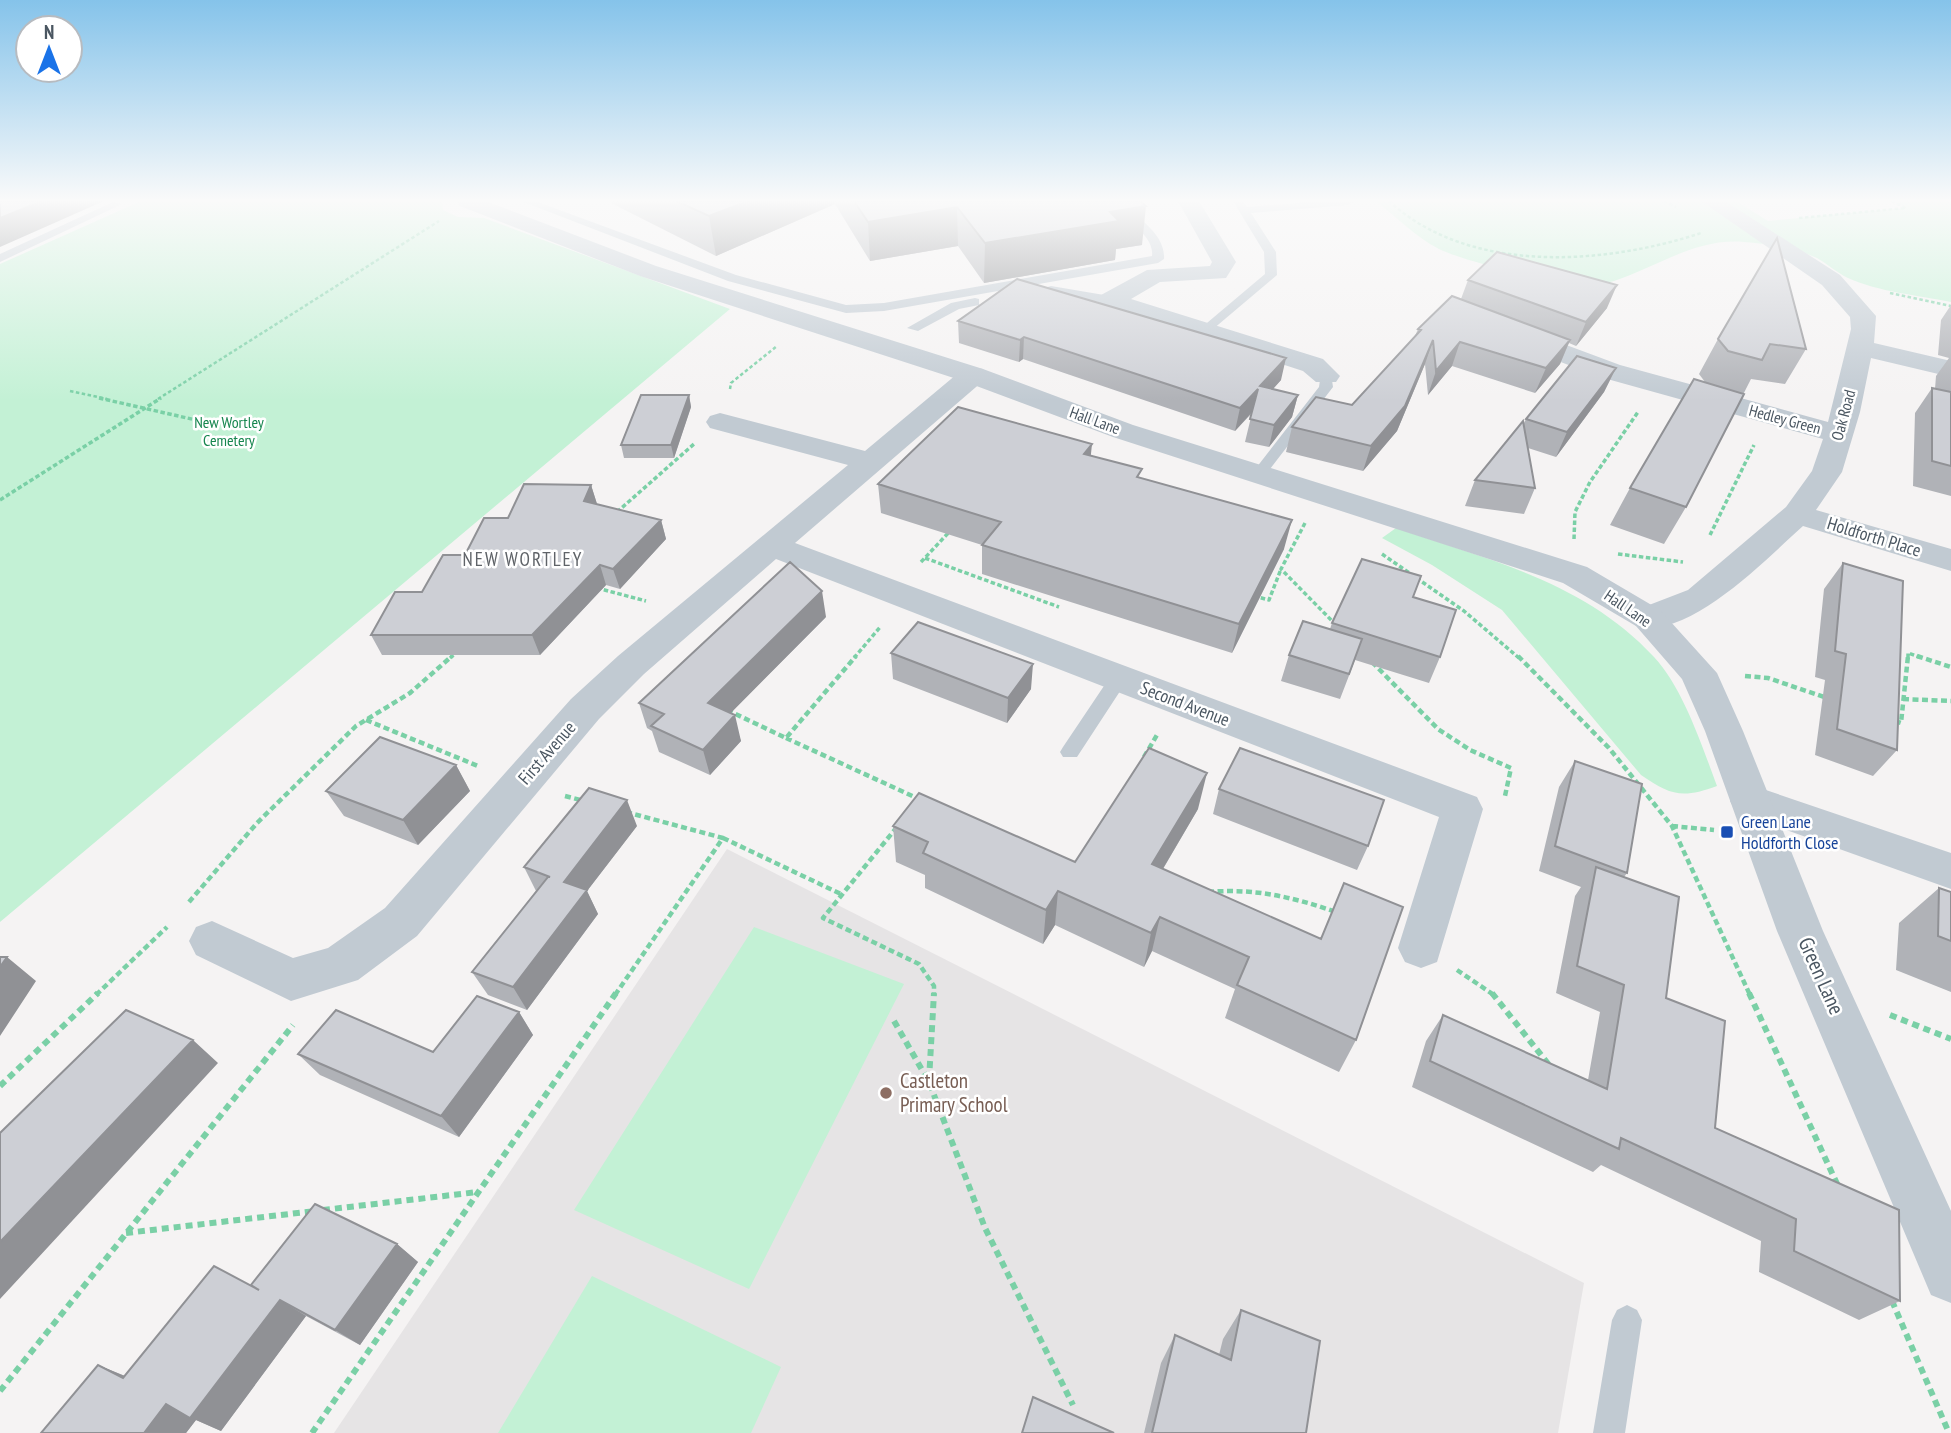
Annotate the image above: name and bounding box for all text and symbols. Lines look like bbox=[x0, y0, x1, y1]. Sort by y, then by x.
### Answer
north arrow bbox=[14, 14, 84, 84]
text: N bbox=[44, 20, 54, 44]
street label: Oak Road bbox=[1827, 387, 1859, 443]
street label: Hedley Green bbox=[1747, 400, 1823, 438]
street label: Hall Lane bbox=[1067, 402, 1123, 438]
park label: New Wortley Cemetery bbox=[194, 412, 264, 450]
street label: Holdforth Place bbox=[1825, 511, 1924, 562]
district label: NEW WORTLEY bbox=[463, 547, 583, 571]
street label: Hall Lane bbox=[1601, 585, 1655, 631]
street label: Second Avenue bbox=[1137, 676, 1233, 731]
street label: First Avenue bbox=[513, 716, 580, 789]
place label: Green Lane Holdforth Close bbox=[1741, 810, 1838, 854]
marker: Green Lane Holdforth Close bbox=[1719, 824, 1735, 840]
street label: Green Lane bbox=[1793, 933, 1850, 1019]
place label: Castleton Primary School bbox=[900, 1067, 1008, 1118]
marker: Castleton Primary School bbox=[878, 1085, 894, 1101]

